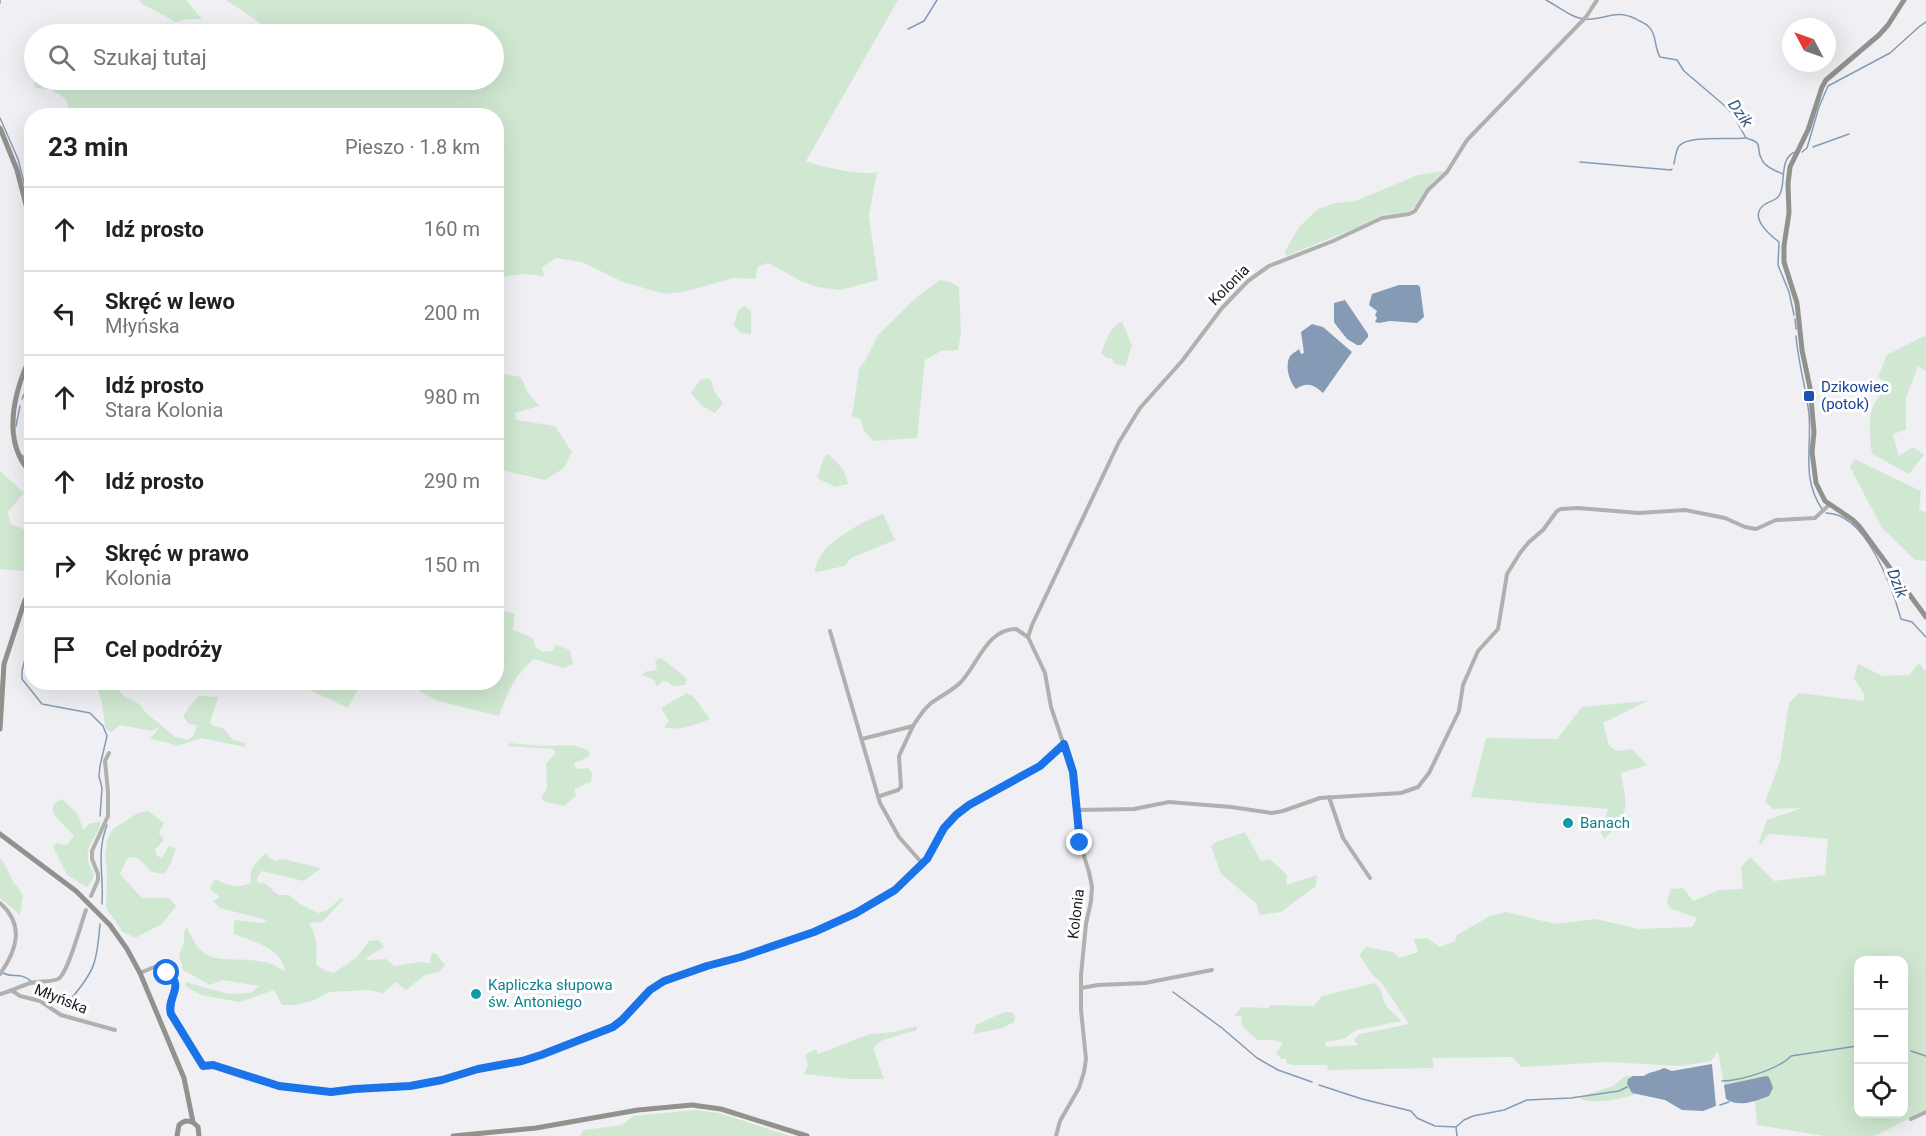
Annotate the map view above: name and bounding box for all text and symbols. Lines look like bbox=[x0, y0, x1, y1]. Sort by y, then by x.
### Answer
north arrow bbox=[1782, 18, 1836, 72]
search box bbox=[24, 24, 504, 90]
icon: search bbox=[45, 41, 78, 74]
text: Szukaj tutaj bbox=[93, 45, 207, 70]
water label: Dzik bbox=[1724, 96, 1757, 132]
text: 23 min bbox=[48, 132, 128, 162]
text: Pieszo · 1.8 km bbox=[345, 135, 480, 159]
icon: ahead bbox=[48, 213, 81, 246]
text: Idź prosto bbox=[105, 217, 204, 242]
text: 160 m bbox=[424, 217, 480, 241]
street label: Kolonia bbox=[1205, 261, 1253, 309]
text: Skręć w lewo bbox=[105, 289, 235, 314]
icon: left bbox=[48, 297, 81, 330]
text: 200 m bbox=[424, 301, 480, 325]
text: Młyńska bbox=[105, 314, 180, 338]
text: Idź prosto bbox=[105, 373, 204, 398]
place label: Dzikowiec (potok) bbox=[1821, 378, 1889, 413]
icon: ahead bbox=[48, 381, 81, 414]
text: 980 m bbox=[424, 385, 480, 409]
marker: Dzikowiec (potok) bbox=[1802, 389, 1816, 403]
text: Stara Kolonia bbox=[105, 398, 223, 422]
icon: ahead bbox=[48, 465, 81, 498]
text: Idź prosto bbox=[105, 469, 204, 494]
text: 290 m bbox=[424, 469, 480, 493]
text: Skręć w prawo bbox=[105, 541, 249, 566]
icon: right bbox=[48, 549, 81, 582]
text: 150 m bbox=[424, 553, 480, 577]
text: Kolonia bbox=[105, 566, 172, 590]
water label: Dzik bbox=[1883, 566, 1912, 601]
icon: arrive bbox=[48, 633, 81, 666]
text: Cel podróży bbox=[105, 637, 222, 662]
place label: Banach bbox=[1580, 814, 1630, 832]
marker: Banach bbox=[1561, 816, 1575, 830]
route end bbox=[1066, 829, 1092, 855]
street label: Kolonia bbox=[1064, 888, 1088, 940]
map controls bbox=[1854, 956, 1908, 1118]
button: + bbox=[1854, 956, 1908, 1010]
route start bbox=[153, 959, 179, 985]
place label: Kapliczka słupowa św. Antoniego bbox=[488, 976, 613, 1011]
street label: Młyńska bbox=[32, 980, 90, 1018]
marker: Kapliczka słupowa św. Antoniego bbox=[469, 987, 483, 1001]
button: − bbox=[1854, 1010, 1908, 1064]
button: locate bbox=[1854, 1064, 1908, 1118]

